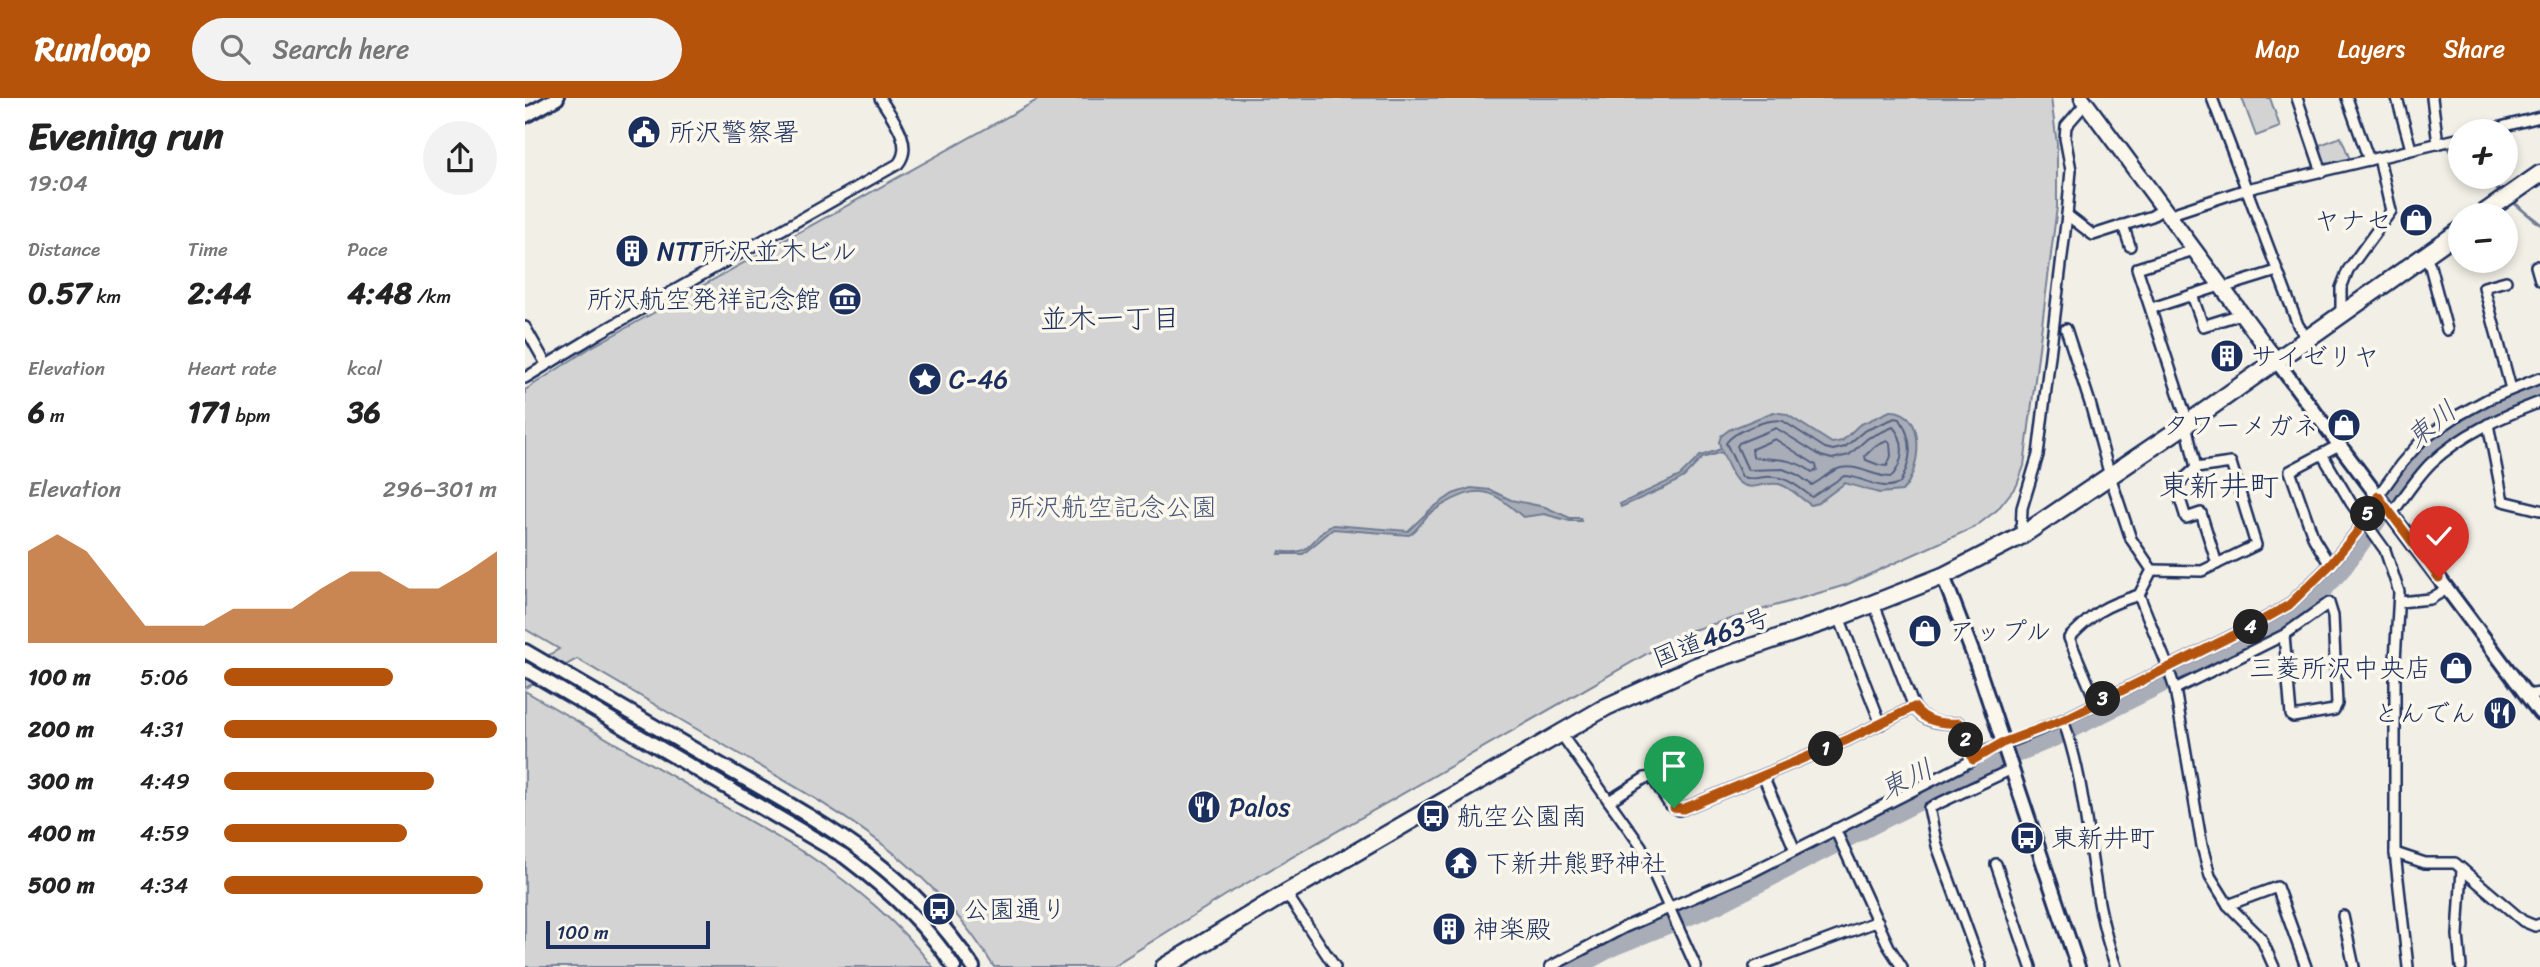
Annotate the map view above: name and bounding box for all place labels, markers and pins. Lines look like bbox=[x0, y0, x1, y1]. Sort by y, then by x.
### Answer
place label: 所沢警察署 bbox=[669, 109, 799, 155]
public building icon: 所沢警察署 bbox=[625, 113, 663, 151]
place label: ヤナセ bbox=[2314, 197, 2392, 243]
shop icon: ヤナセ bbox=[2397, 201, 2435, 239]
place label: NTT所沢並木ビル bbox=[657, 228, 857, 274]
building icon: NTT所沢並木ビル bbox=[613, 232, 651, 270]
place label: 所沢航空発祥記念館 bbox=[587, 276, 821, 322]
museum icon: 所沢航空発祥記念館 bbox=[826, 280, 864, 318]
place label: サイゼリヤ bbox=[2251, 333, 2379, 379]
building icon: サイゼリヤ bbox=[2208, 337, 2246, 375]
place label: C-46 bbox=[949, 356, 1008, 402]
place icon: C-46 bbox=[906, 360, 944, 398]
place label: タワーメガネ bbox=[2163, 402, 2319, 448]
shop icon: タワーメガネ bbox=[2325, 406, 2363, 444]
pin: 5 bbox=[2351, 496, 2385, 532]
pin bbox=[2409, 506, 2469, 578]
place label: アップル bbox=[1949, 608, 2051, 654]
pin: 4 bbox=[2233, 610, 2269, 644]
shop icon: アップル bbox=[1906, 612, 1944, 650]
place label: 三菱所沢中央店 bbox=[2249, 645, 2431, 691]
shop icon: 三菱所沢中央店 bbox=[2437, 649, 2475, 687]
pin: 3 bbox=[2085, 682, 2121, 716]
place label: とんでん bbox=[2373, 690, 2476, 736]
restaurant icon: とんでん bbox=[2481, 694, 2519, 732]
pin: 2 bbox=[1949, 722, 1983, 758]
pin: 1 bbox=[1809, 732, 1843, 766]
pin bbox=[1644, 736, 1704, 808]
place label: Palos bbox=[1229, 784, 1290, 830]
restaurant icon: Palos bbox=[1185, 788, 1223, 826]
place label: 航空公園南 bbox=[1457, 793, 1587, 839]
bus stop icon: 航空公園南 bbox=[1414, 797, 1452, 835]
place label: 東新井町 bbox=[2051, 815, 2155, 861]
bus stop icon: 東新井町 bbox=[2008, 819, 2046, 857]
place label: 下新井熊野神社 bbox=[1485, 840, 1667, 886]
temple icon: 下新井熊野神社 bbox=[1442, 844, 1480, 882]
place label: 公園通り bbox=[963, 886, 1067, 932]
bus stop icon: 公園通り bbox=[920, 890, 958, 928]
place label: 神楽殿 bbox=[1473, 906, 1551, 952]
building icon: 神楽殿 bbox=[1430, 910, 1468, 948]

